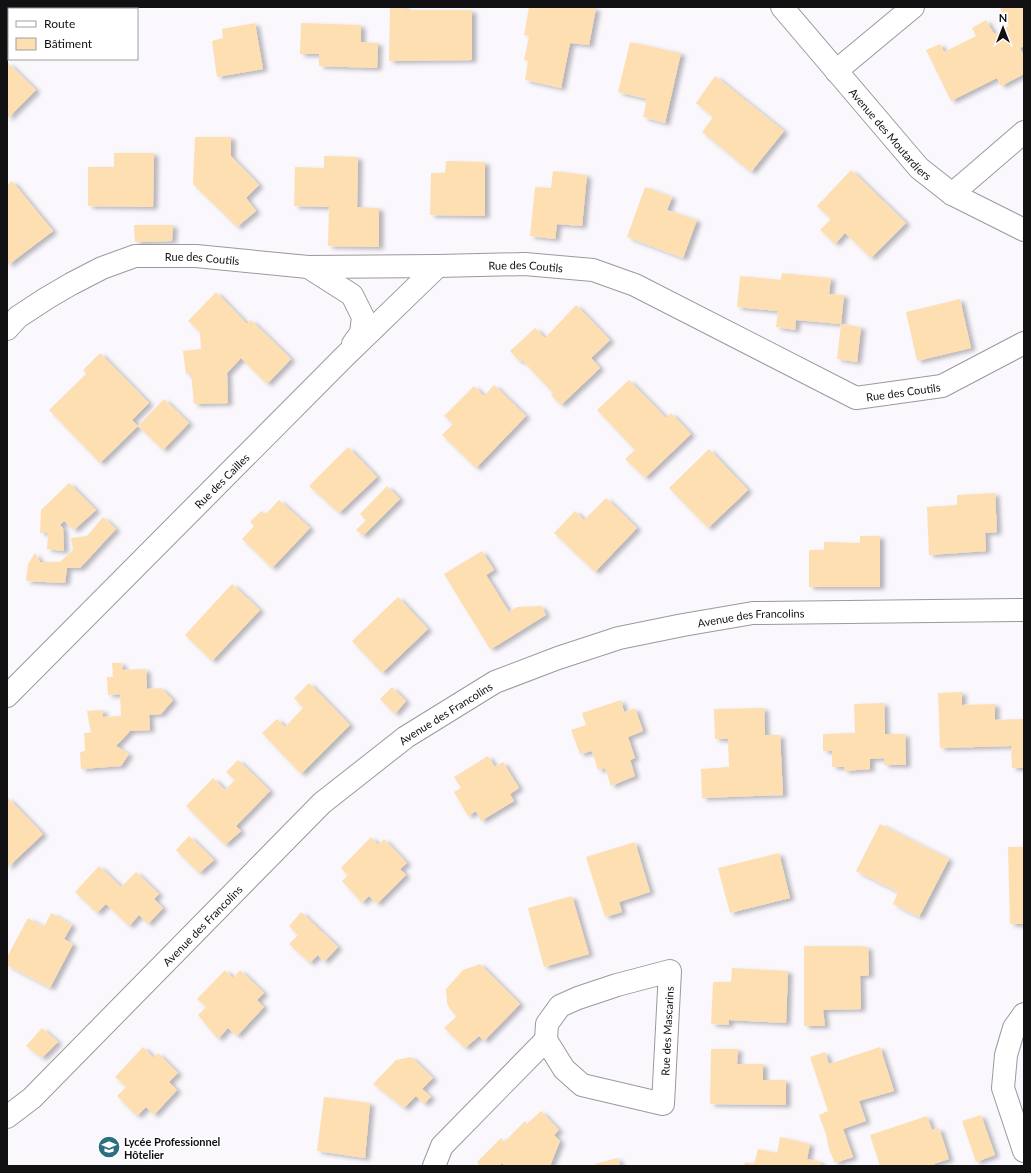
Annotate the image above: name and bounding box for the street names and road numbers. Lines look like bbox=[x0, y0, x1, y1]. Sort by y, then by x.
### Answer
street label: Avenue des Moutardiers bbox=[847, 85, 935, 182]
street label: Rue des Coutils bbox=[165, 250, 240, 267]
street label: Rue des Coutils bbox=[488, 257, 564, 274]
street label: Rue des Coutils bbox=[865, 380, 941, 403]
street label: Rue des Cailles bbox=[191, 450, 252, 511]
street label: Avenue des Francolins bbox=[696, 606, 805, 629]
street label: Avenue des Francolins bbox=[396, 679, 495, 747]
street label: Avenue des Francolins bbox=[160, 882, 245, 968]
street label: Rue des Mascarins bbox=[658, 986, 676, 1076]

